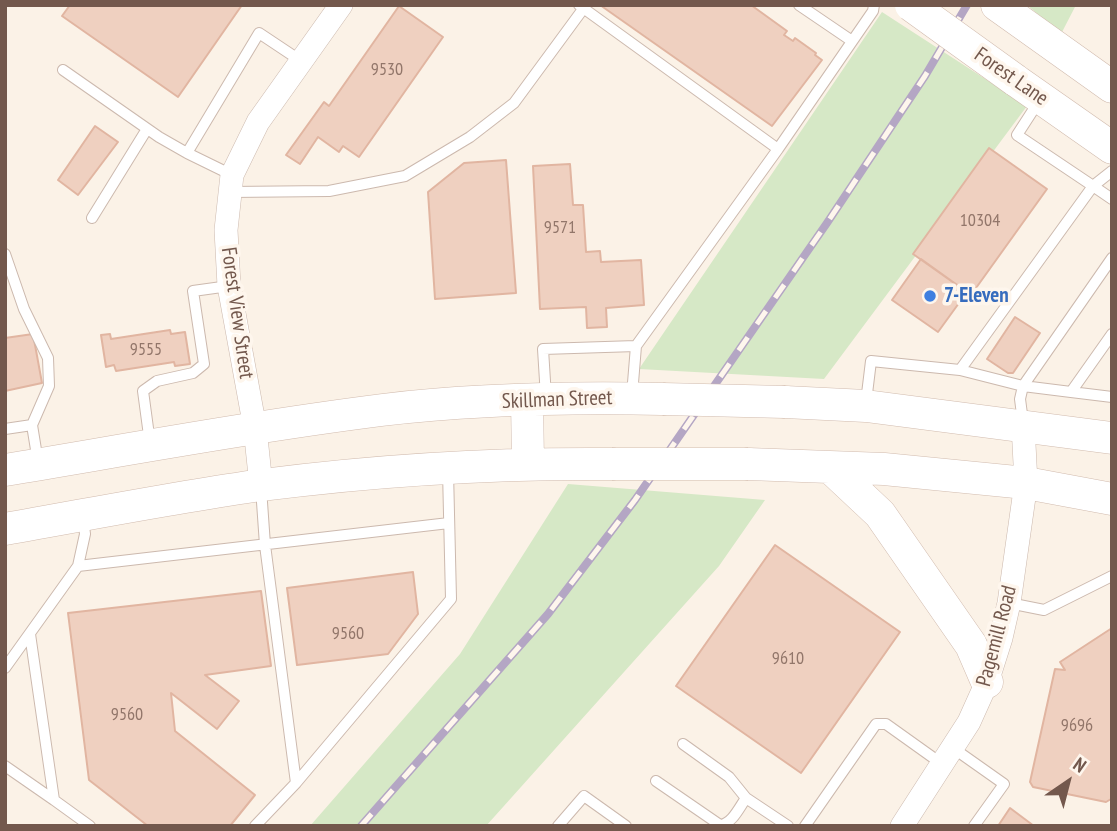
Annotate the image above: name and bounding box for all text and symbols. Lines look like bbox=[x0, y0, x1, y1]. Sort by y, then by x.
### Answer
street label: Forest Lane bbox=[969, 43, 1053, 111]
house number: 9530 bbox=[371, 59, 403, 81]
house number: 10304 bbox=[960, 210, 1000, 232]
house number: 9571 bbox=[544, 217, 576, 239]
street label: Forest View Street bbox=[215, 246, 259, 380]
place label: 7-Eleven bbox=[944, 283, 1009, 309]
marker: 7-Eleven bbox=[922, 288, 938, 304]
house number: 9555 bbox=[130, 339, 162, 361]
street label: Skillman Street bbox=[501, 385, 613, 415]
street label: Pagemill Road bbox=[971, 583, 1023, 689]
house number: 9560 bbox=[332, 623, 364, 645]
house number: 9610 bbox=[772, 648, 804, 670]
house number: 9560 bbox=[111, 704, 143, 726]
house number: 9696 bbox=[1061, 715, 1093, 737]
north arrow bbox=[1033, 747, 1103, 817]
text: N bbox=[1069, 752, 1091, 778]

